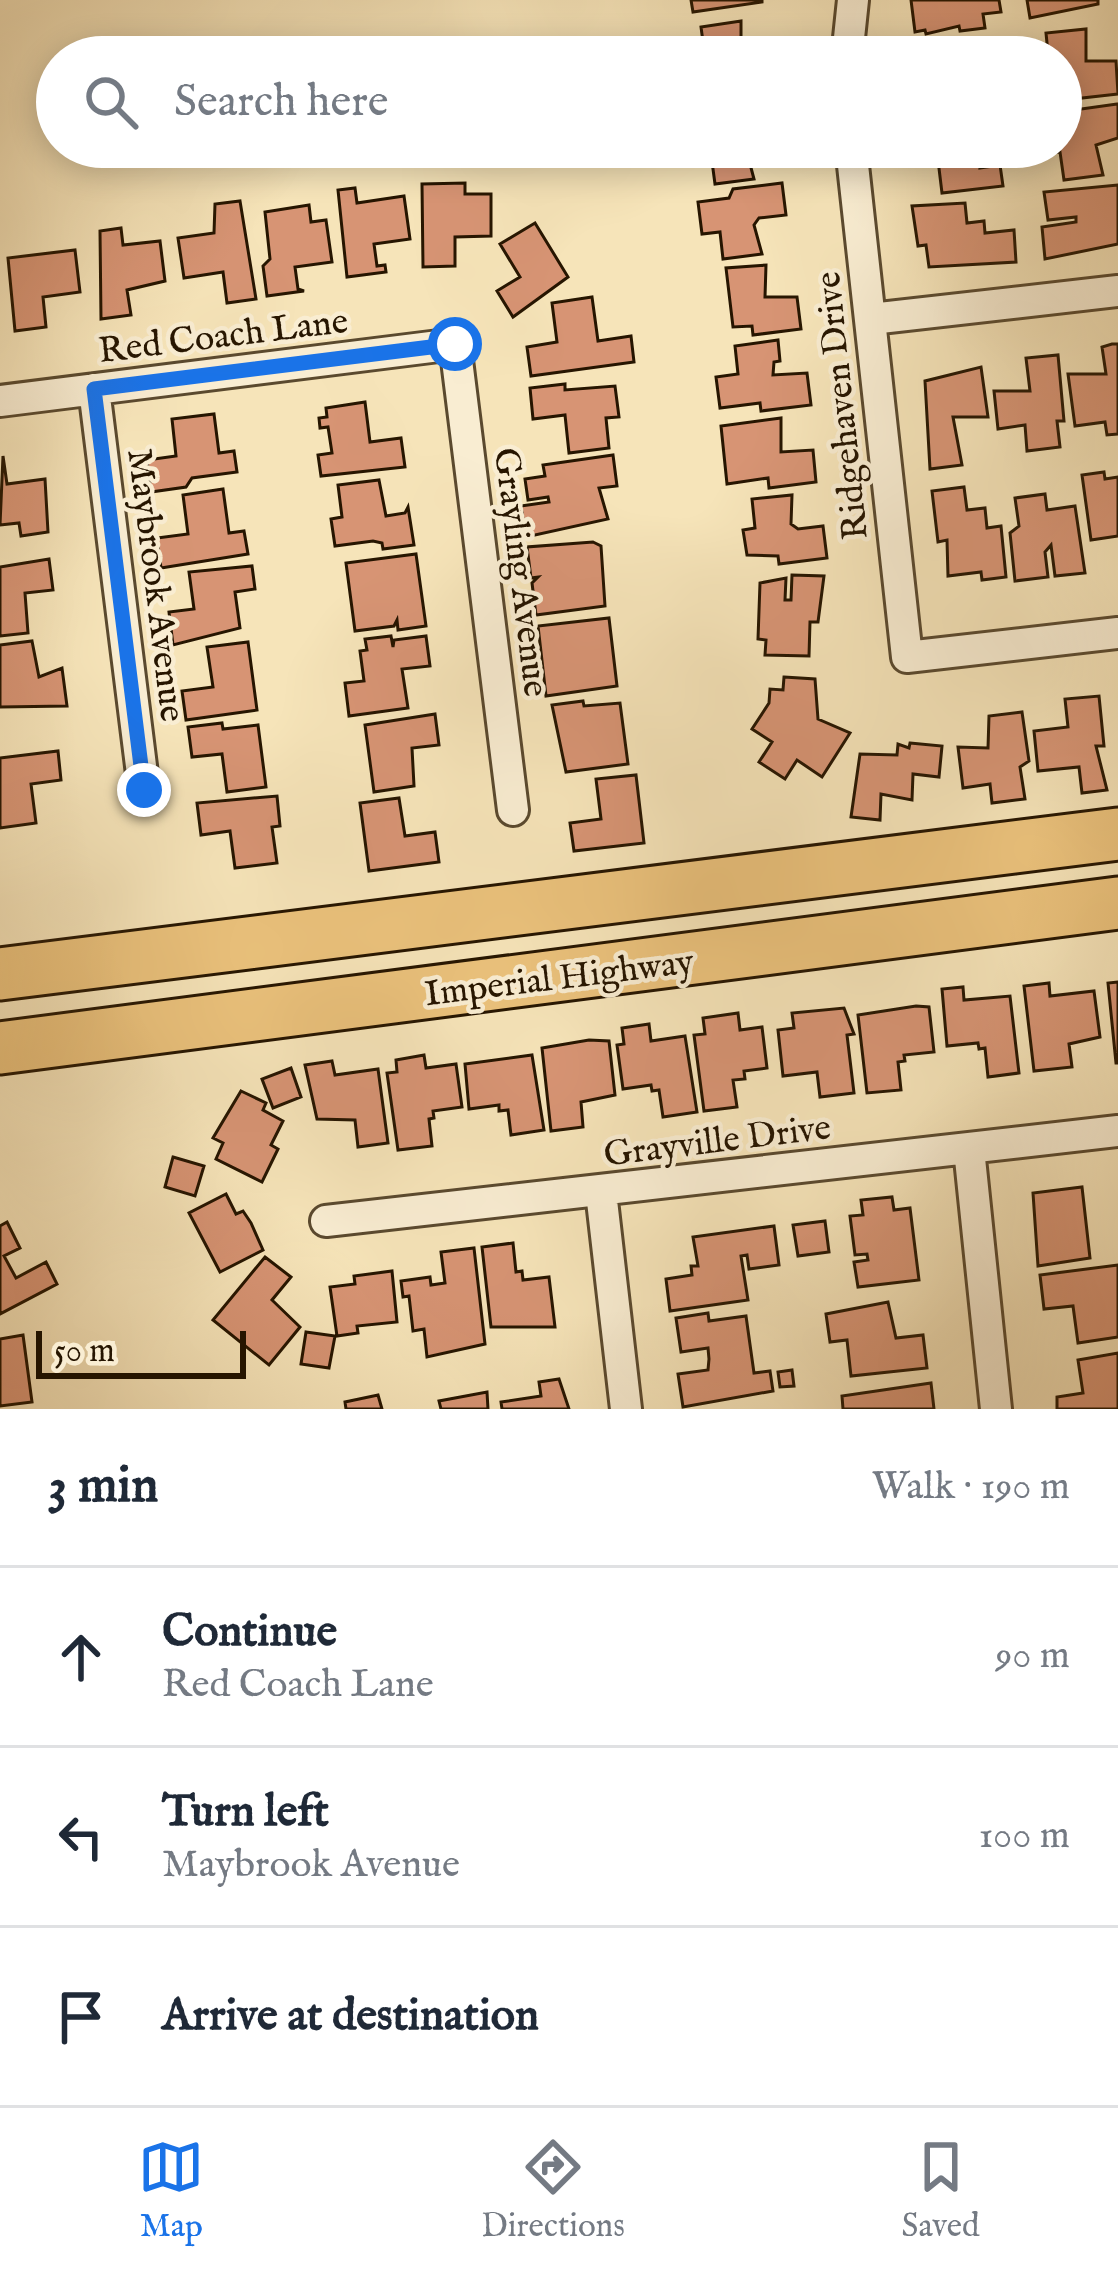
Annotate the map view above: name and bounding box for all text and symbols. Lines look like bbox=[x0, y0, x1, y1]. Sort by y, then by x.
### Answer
search box bbox=[36, 36, 1082, 168]
icon: search bbox=[78, 69, 144, 135]
text: Search here bbox=[174, 74, 388, 131]
street label: Ridgehaven Drive bbox=[806, 269, 880, 542]
street label: Red Coach Lane bbox=[96, 299, 351, 375]
route start bbox=[428, 317, 482, 371]
street label: Grayling Avenue bbox=[482, 445, 558, 699]
street label: Maybrook Avenue bbox=[115, 446, 195, 725]
route end bbox=[117, 763, 171, 817]
street label: Imperial Highway bbox=[422, 940, 697, 1018]
street label: Grayville Drive bbox=[601, 1105, 833, 1179]
scale bar bbox=[36, 1325, 246, 1378]
text: 50 m bbox=[54, 1331, 115, 1373]
text: 3 min bbox=[48, 1455, 158, 1520]
text: Walk · 190 m bbox=[872, 1463, 1070, 1512]
text: Continue bbox=[162, 1604, 337, 1661]
icon: ahead bbox=[48, 1624, 114, 1690]
text: 90 m bbox=[995, 1632, 1070, 1681]
text: Red Coach Lane bbox=[162, 1661, 434, 1710]
text: Turn left bbox=[162, 1784, 329, 1841]
icon: left bbox=[48, 1804, 114, 1870]
text: 100 m bbox=[979, 1812, 1070, 1861]
text: Maybrook Avenue bbox=[162, 1841, 460, 1890]
icon: arrive bbox=[48, 1984, 114, 2050]
text: Arrive at destination bbox=[162, 1988, 539, 2045]
tab: Map bbox=[138, 2134, 204, 2248]
tab: Directions bbox=[481, 2134, 625, 2248]
tab: Saved bbox=[902, 2134, 980, 2248]

